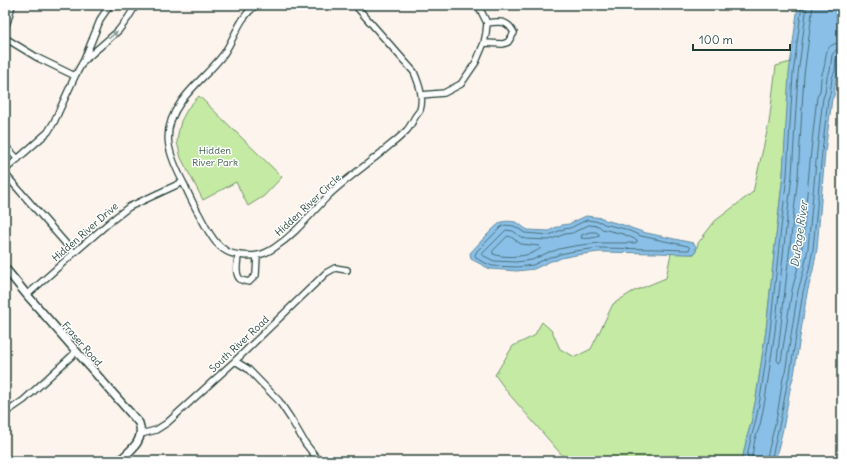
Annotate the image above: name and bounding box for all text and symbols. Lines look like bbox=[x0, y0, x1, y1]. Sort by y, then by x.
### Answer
scale bar bbox=[693, 26, 790, 52]
one-way arrow bbox=[108, 31, 118, 40]
text: 100 m bbox=[699, 32, 733, 47]
park label: Hidden River Park bbox=[192, 144, 238, 169]
street label: Hidden River Circle bbox=[272, 171, 344, 239]
water label: DuPage River bbox=[787, 199, 811, 268]
street label: Hidden River Drive bbox=[49, 200, 121, 264]
street label: South River Road bbox=[206, 313, 272, 375]
street label: Fraser Road bbox=[59, 319, 105, 369]

